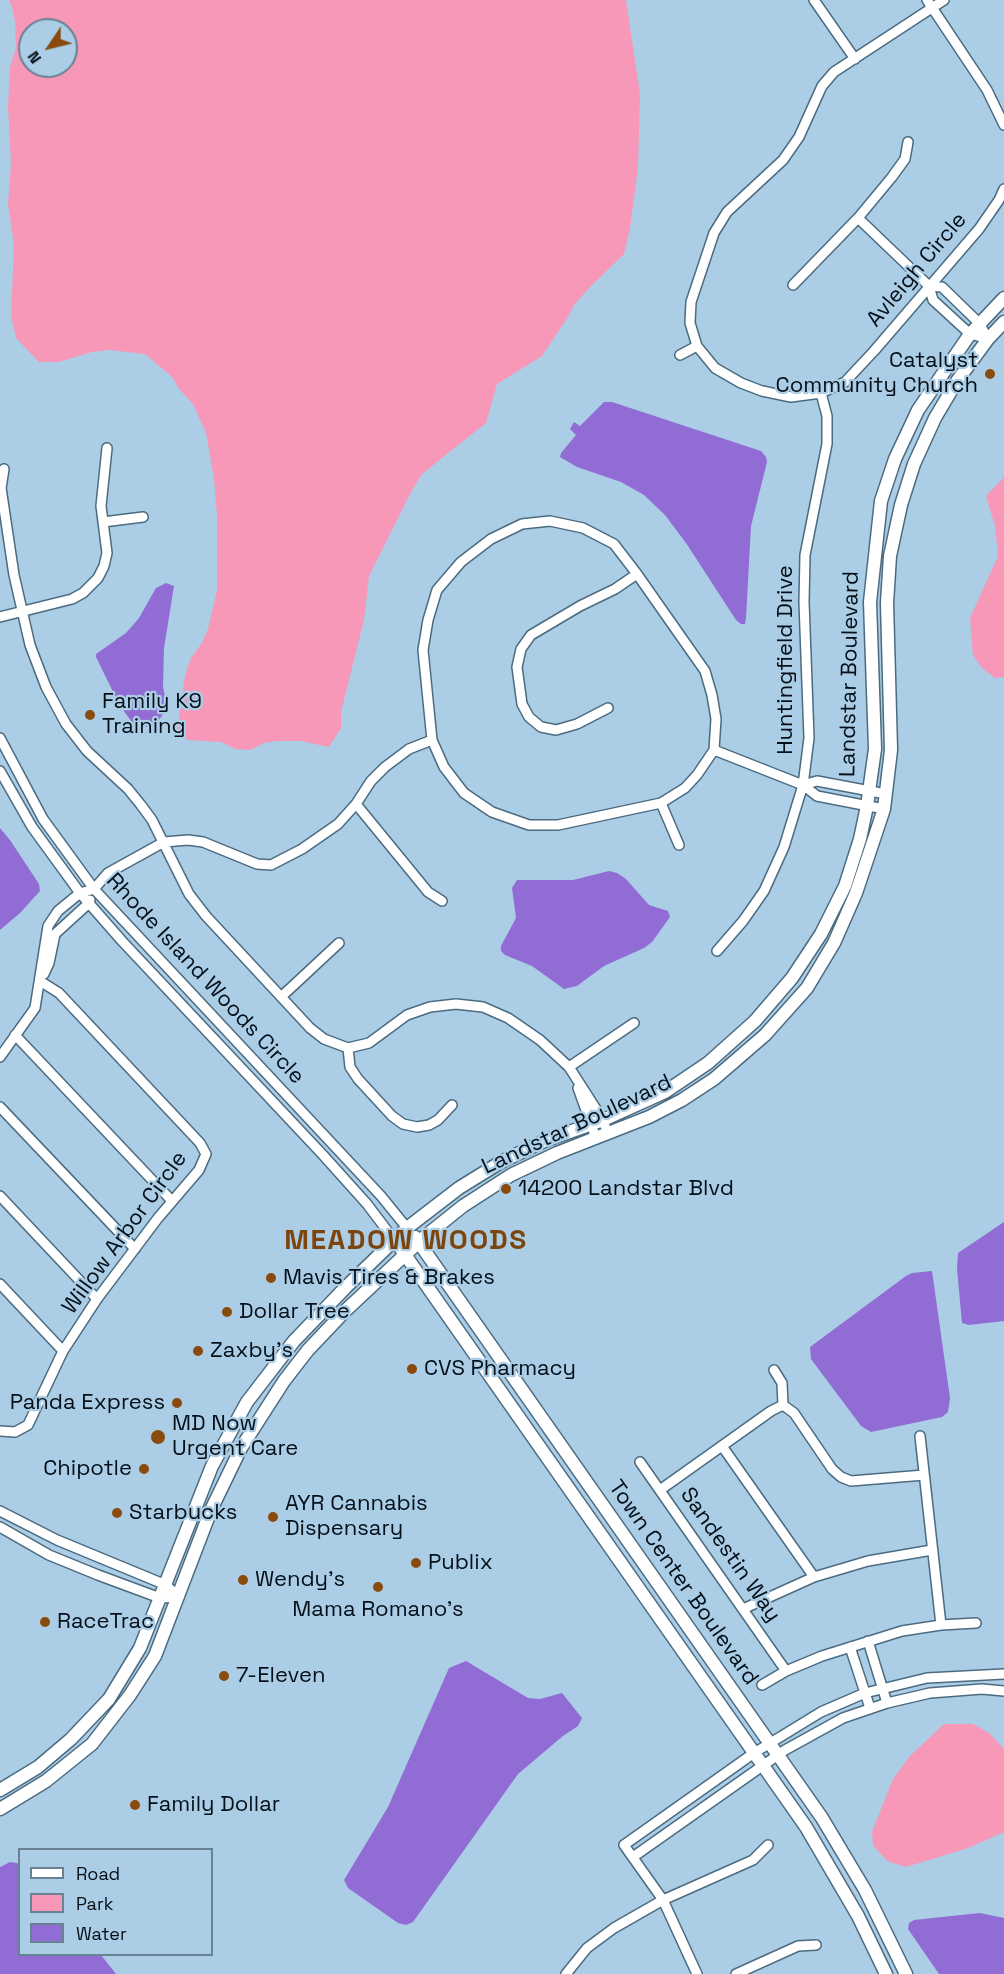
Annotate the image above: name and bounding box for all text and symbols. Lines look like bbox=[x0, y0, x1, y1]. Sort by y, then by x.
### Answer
north arrow bbox=[18, 18, 78, 78]
text: N bbox=[23, 47, 46, 68]
street label: Avleigh Circle bbox=[861, 207, 973, 333]
place label: Catalyst Community Church bbox=[776, 348, 978, 400]
marker: Catalyst Community Church bbox=[983, 367, 997, 381]
street label: Huntingfield Drive bbox=[773, 565, 799, 755]
street label: Landstar Boulevard bbox=[835, 571, 865, 777]
place label: Family K9 Training bbox=[102, 689, 202, 740]
marker: Family K9 Training bbox=[83, 708, 97, 722]
street label: Rhode Island Woods Circle bbox=[100, 868, 310, 1090]
street label: Landstar Boulevard bbox=[478, 1069, 676, 1181]
street label: Willow Arbor Circle bbox=[57, 1146, 193, 1320]
place label: 14200 Landstar Blvd bbox=[518, 1176, 734, 1202]
marker: 14200 Landstar Blvd bbox=[499, 1182, 513, 1196]
district label: MEADOW WOODS bbox=[284, 1224, 528, 1258]
place label: Mavis Tires & Brakes bbox=[283, 1265, 495, 1291]
marker: Mavis Tires & Brakes bbox=[264, 1271, 278, 1285]
place label: Dollar Tree bbox=[239, 1299, 350, 1325]
marker: Dollar Tree bbox=[220, 1305, 234, 1319]
place label: Zaxby's bbox=[210, 1338, 293, 1364]
marker: Zaxby's bbox=[191, 1344, 205, 1358]
place label: CVS Pharmacy bbox=[424, 1356, 576, 1382]
marker: CVS Pharmacy bbox=[405, 1362, 419, 1376]
place label: Panda Express bbox=[10, 1390, 165, 1416]
marker: Panda Express bbox=[170, 1396, 184, 1410]
place label: MD Now Urgent Care bbox=[172, 1411, 298, 1462]
marker: MD Now Urgent Care bbox=[149, 1428, 167, 1446]
place label: Chipotle bbox=[43, 1456, 132, 1482]
marker: Chipotle bbox=[137, 1462, 151, 1476]
street label: Town Center Boulevard bbox=[602, 1476, 764, 1690]
street label: Sandestin Way bbox=[674, 1483, 786, 1627]
place label: AYR Cannabis Dispensary bbox=[285, 1491, 428, 1542]
place label: Starbucks bbox=[129, 1500, 237, 1526]
marker: Starbucks bbox=[110, 1506, 124, 1520]
marker: AYR Cannabis Dispensary bbox=[266, 1510, 280, 1524]
place label: Publix bbox=[428, 1550, 493, 1576]
marker: Publix bbox=[409, 1556, 423, 1570]
place label: Wendy's bbox=[255, 1567, 345, 1593]
marker: Wendy's bbox=[236, 1573, 250, 1587]
marker: Mama Romano's bbox=[371, 1580, 385, 1594]
place label: Mama Romano's bbox=[292, 1597, 464, 1623]
place label: RaceTrac bbox=[57, 1609, 154, 1635]
marker: RaceTrac bbox=[38, 1615, 52, 1629]
place label: 7-Eleven bbox=[236, 1663, 325, 1689]
marker: 7-Eleven bbox=[217, 1669, 231, 1683]
place label: Family Dollar bbox=[147, 1792, 280, 1818]
marker: Family Dollar bbox=[128, 1798, 142, 1812]
legend bbox=[18, 1848, 213, 1956]
text: Road bbox=[76, 1862, 120, 1885]
text: Park bbox=[76, 1892, 113, 1915]
text: Water bbox=[76, 1922, 127, 1945]

